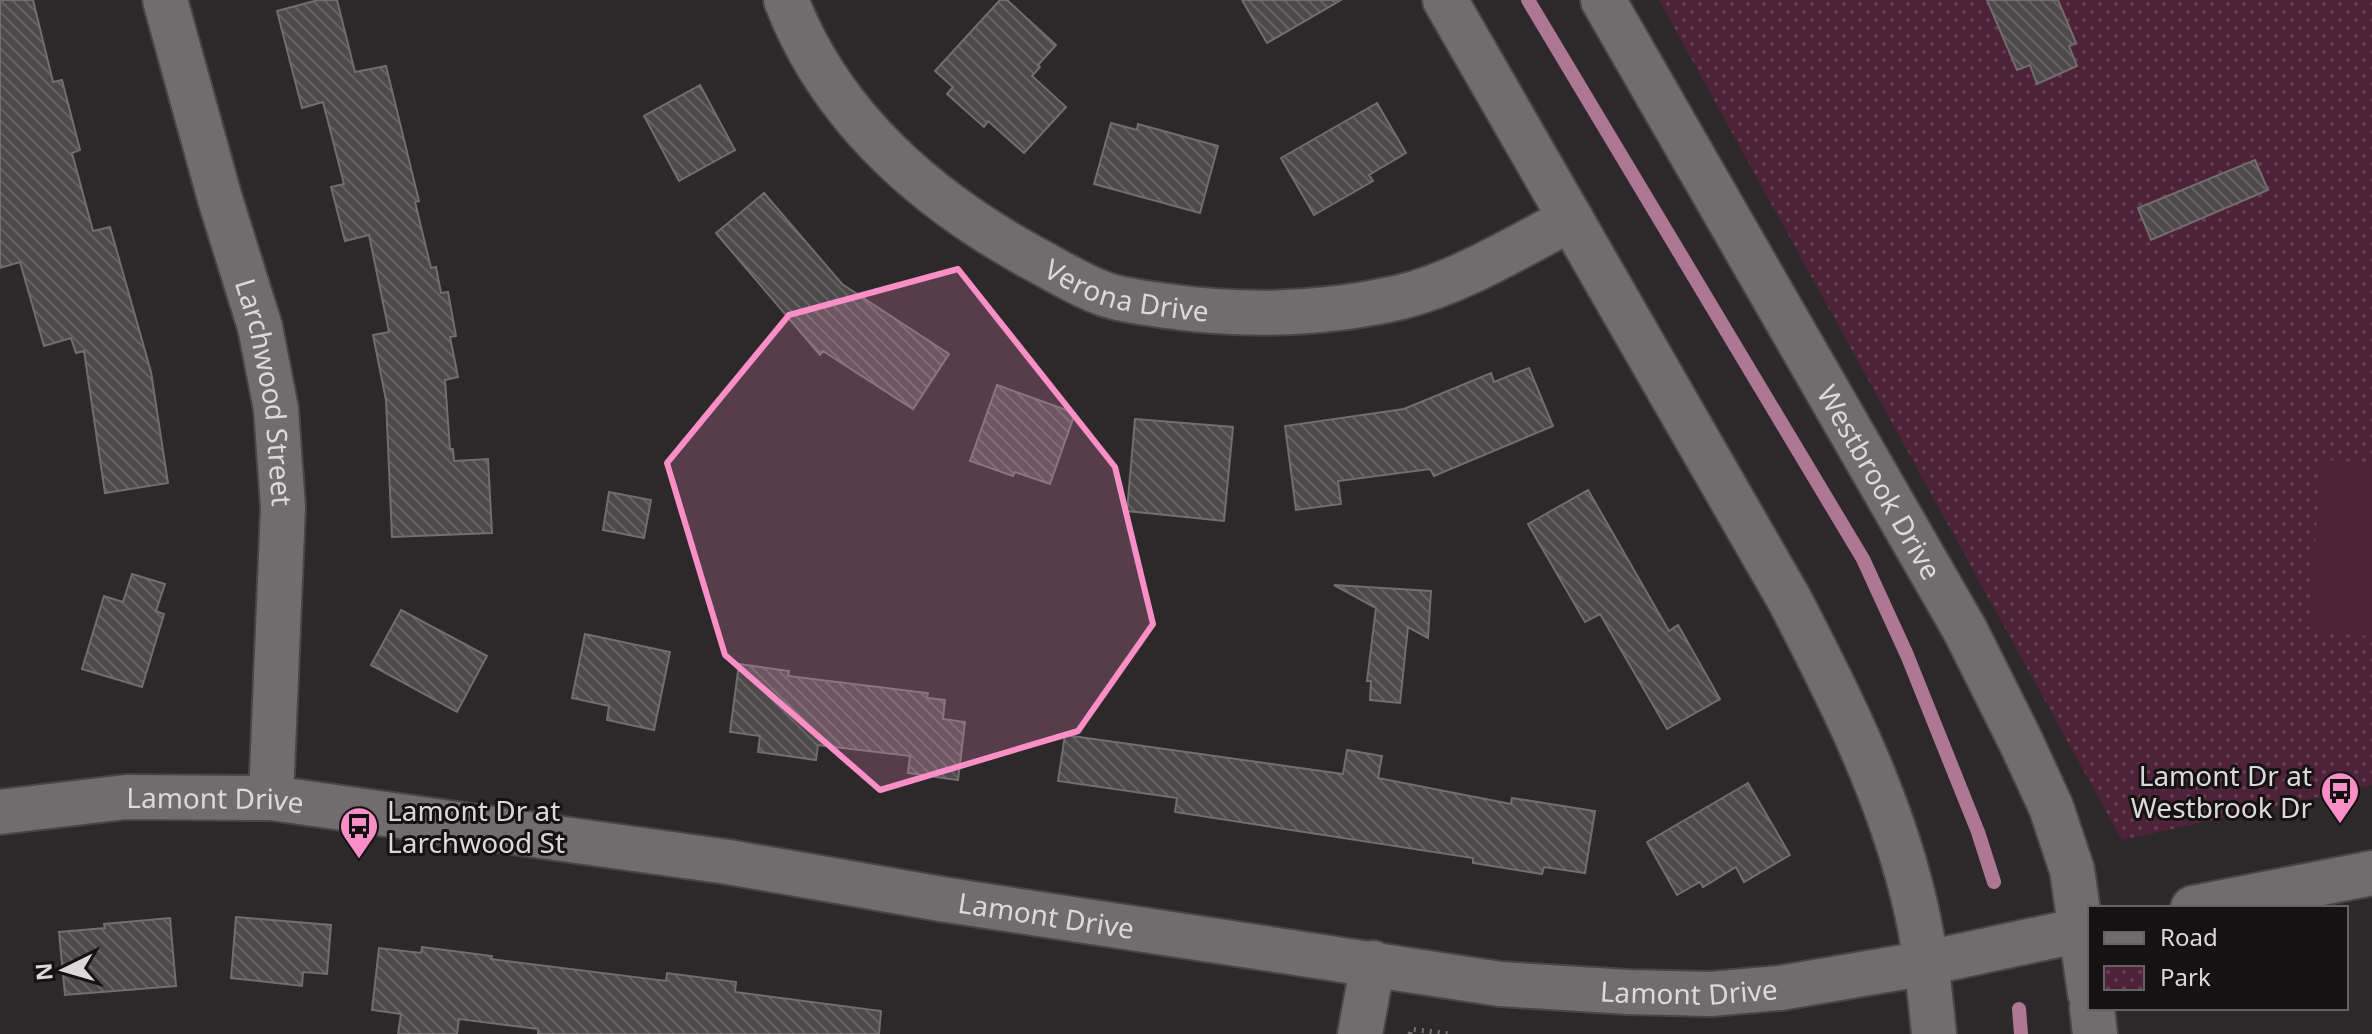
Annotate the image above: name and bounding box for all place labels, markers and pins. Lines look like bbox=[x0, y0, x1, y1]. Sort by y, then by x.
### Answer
place label: Lamont Dr at Westbrook Dr bbox=[2131, 756, 2312, 826]
bus stop icon: Lamont Dr at Westbrook Dr bbox=[2319, 770, 2361, 825]
place label: Lamont Dr at Larchwood St bbox=[387, 791, 565, 861]
bus stop icon: Lamont Dr at Larchwood St bbox=[338, 805, 380, 860]

